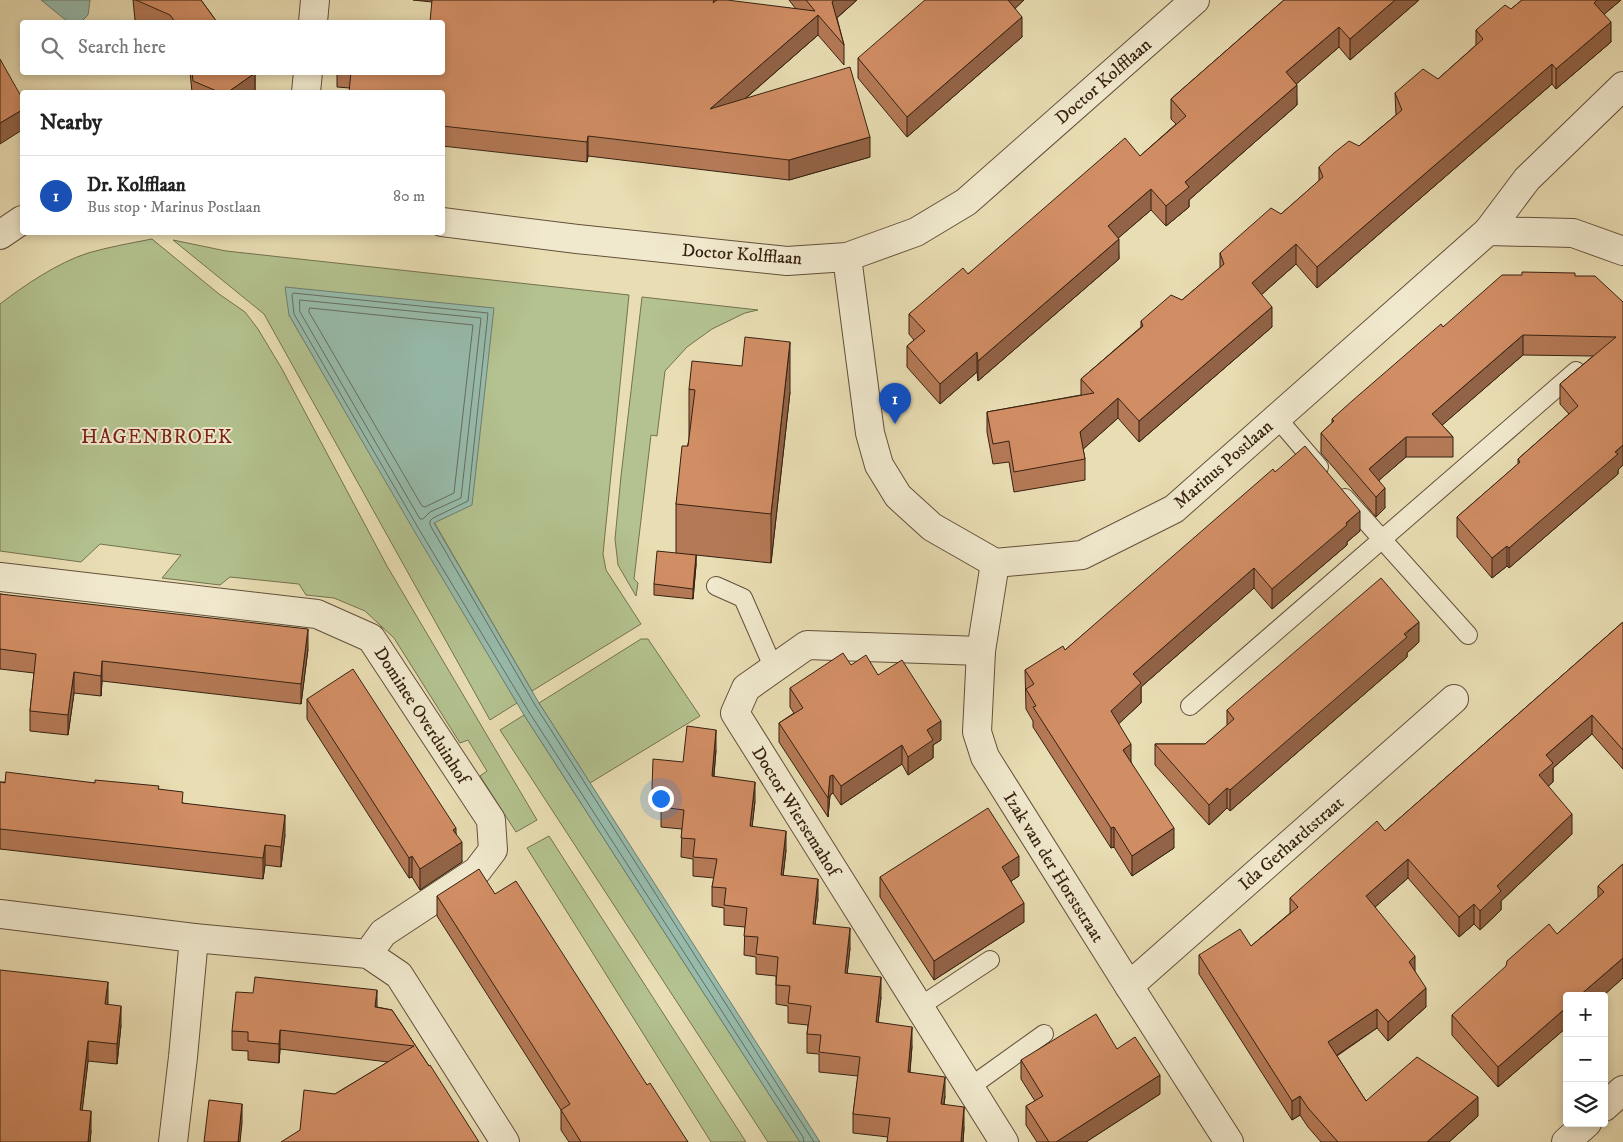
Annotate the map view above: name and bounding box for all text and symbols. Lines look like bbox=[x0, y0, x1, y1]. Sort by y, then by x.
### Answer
search box bbox=[20, 20, 445, 75]
icon: search bbox=[38, 34, 66, 62]
street label: Doctor Kolfflaan bbox=[1051, 34, 1157, 130]
text: Search here bbox=[78, 36, 166, 59]
text: Nearby bbox=[40, 110, 102, 136]
text: Dr. Kolfflaan bbox=[87, 174, 186, 197]
text: 1 bbox=[53, 186, 59, 206]
text: 80 m bbox=[393, 186, 425, 206]
text: Bus stop · Marinus Postlaan bbox=[87, 197, 261, 217]
street label: Doctor Kolfflaan bbox=[681, 240, 803, 270]
pin: 1 bbox=[879, 383, 911, 424]
street label: Marinus Postlaan bbox=[1170, 415, 1278, 514]
district label: HAGENBROEK bbox=[81, 425, 233, 450]
street label: Dominee Overduinhof bbox=[369, 643, 475, 791]
street label: Doctor Wiersemahof bbox=[746, 743, 846, 883]
your location bbox=[648, 786, 674, 812]
street label: Izak van der Horststraat bbox=[998, 788, 1108, 947]
street label: Ida Gerhardtstraat bbox=[1234, 792, 1349, 895]
map controls bbox=[1563, 992, 1608, 1127]
button: + bbox=[1563, 992, 1608, 1037]
button: − bbox=[1563, 1037, 1608, 1082]
button: layers bbox=[1563, 1082, 1608, 1127]

